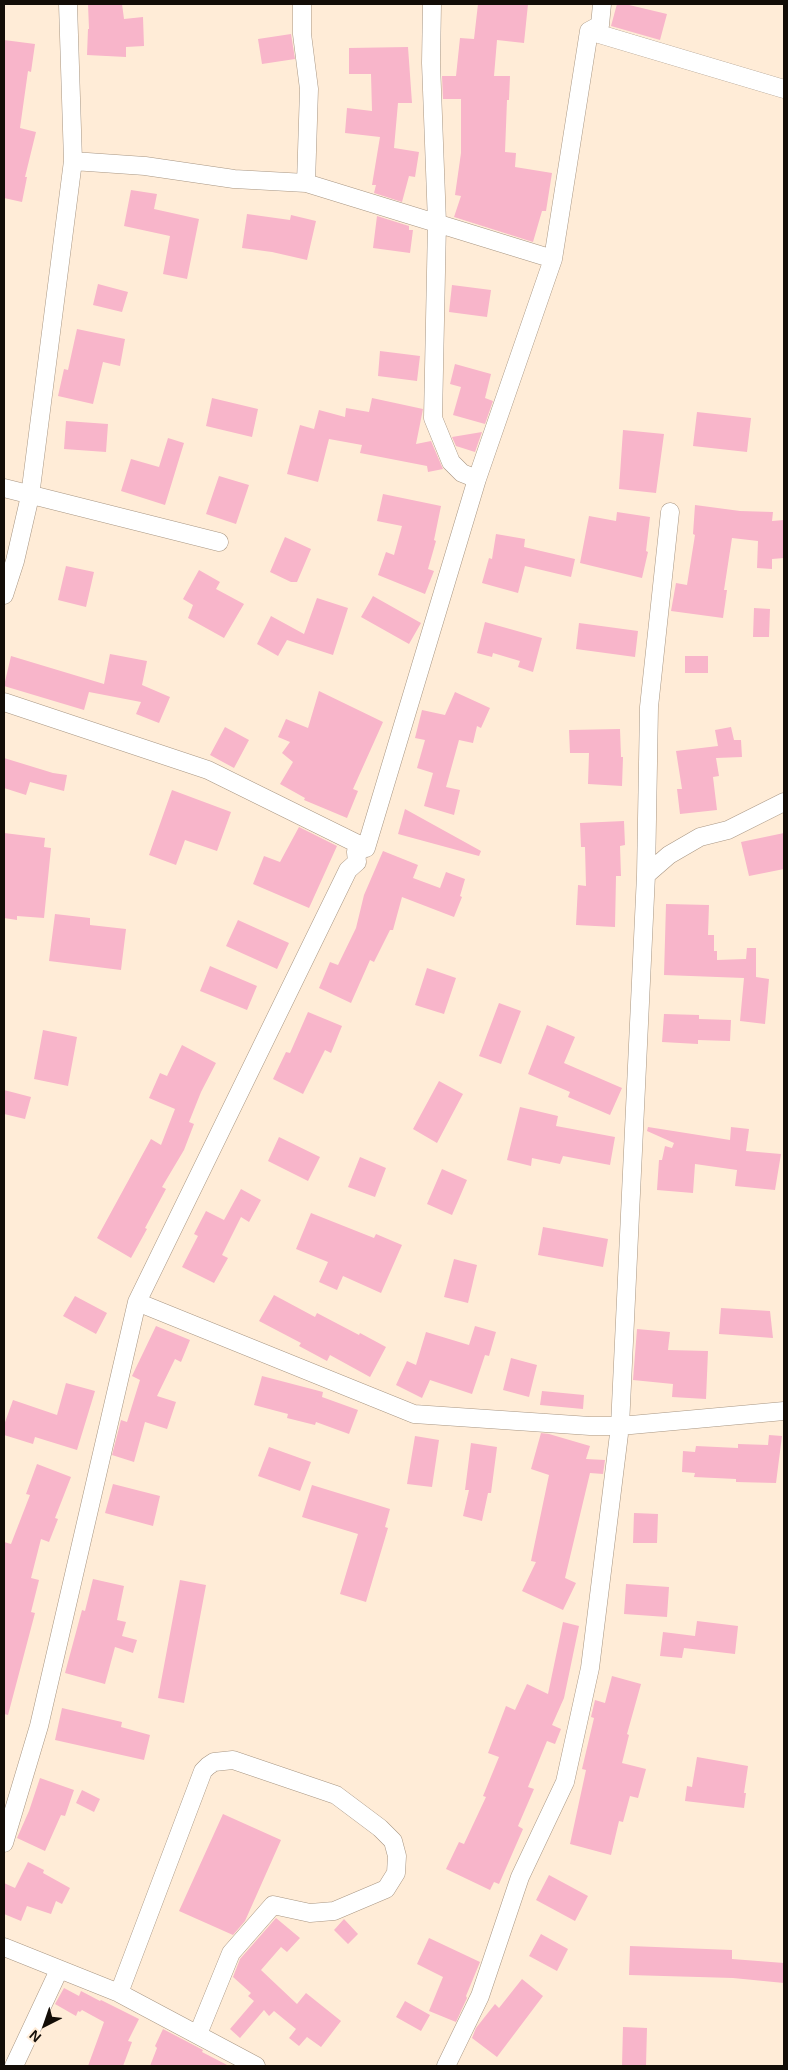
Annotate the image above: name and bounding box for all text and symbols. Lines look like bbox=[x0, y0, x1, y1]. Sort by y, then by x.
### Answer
north arrow bbox=[20, 2000, 70, 2050]
text: N bbox=[26, 2027, 44, 2046]

